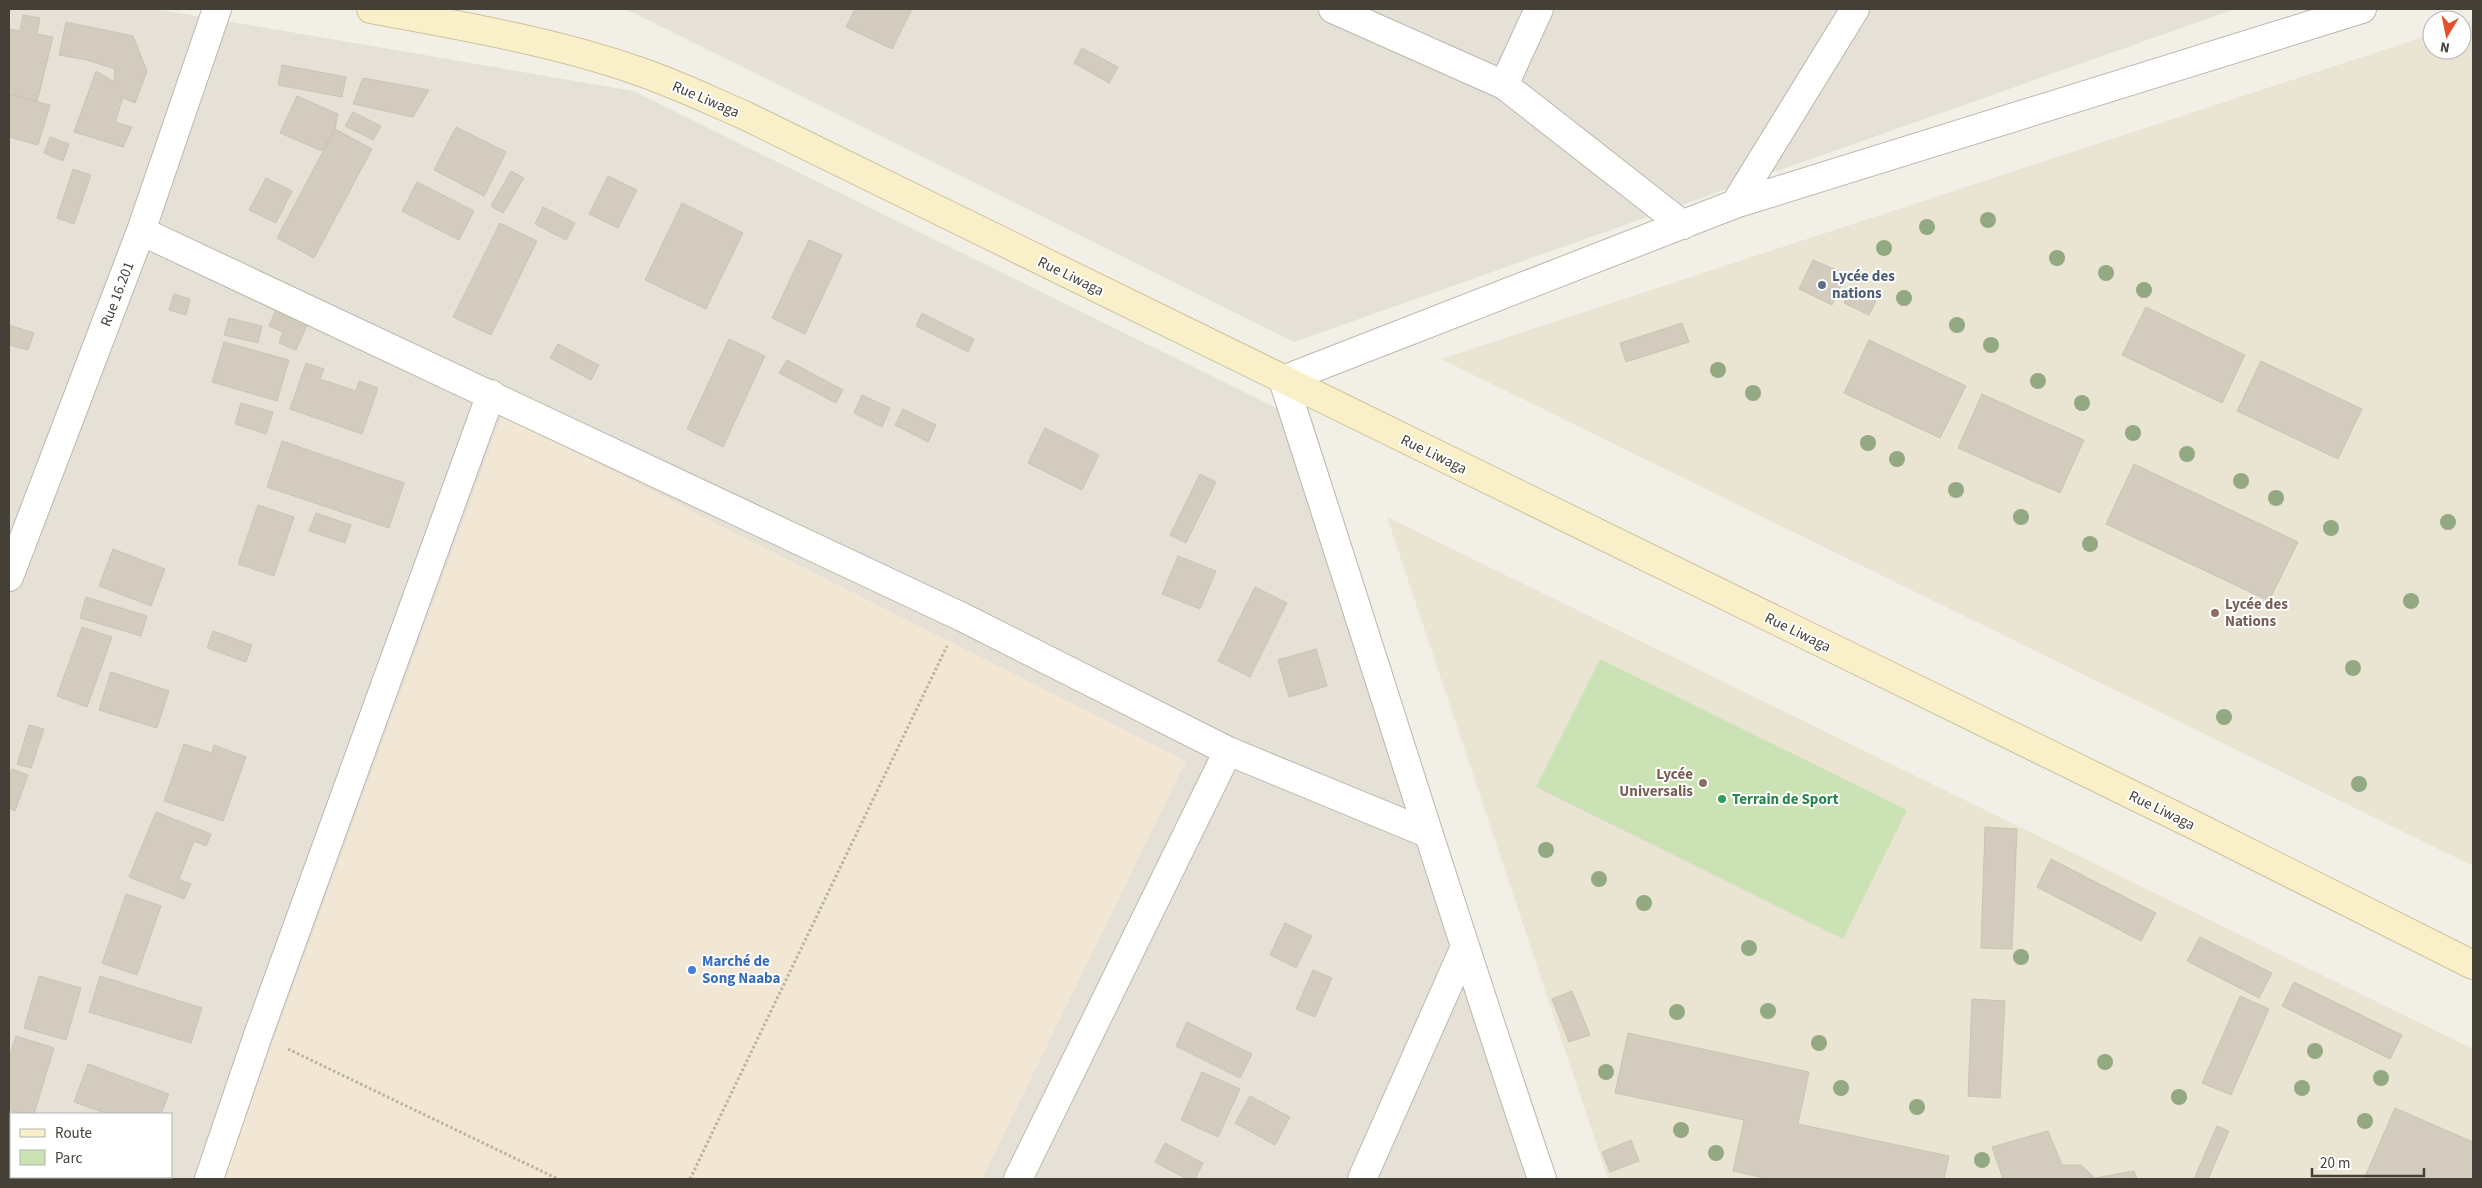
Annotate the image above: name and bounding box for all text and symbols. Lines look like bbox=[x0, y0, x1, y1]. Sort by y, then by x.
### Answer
north arrow bbox=[2422, 10, 2472, 60]
text: N bbox=[2439, 36, 2451, 57]
street label: Rue Liwaga bbox=[669, 76, 743, 123]
street label: Rue Liwaga bbox=[1034, 251, 1107, 301]
street label: Rue 16.201 bbox=[95, 259, 139, 330]
place label: Lycée des nations bbox=[1832, 266, 1895, 304]
marker: Lycée des nations bbox=[1816, 279, 1828, 291]
street label: Rue Liwaga bbox=[1397, 429, 1470, 479]
place label: Lycée des Nations bbox=[2225, 594, 2288, 632]
street label: Rue Liwaga bbox=[1761, 607, 1834, 657]
marker: Lycée des Nations bbox=[2209, 607, 2221, 619]
place label: Lycée Universalis bbox=[1619, 764, 1693, 802]
marker: Lycée Universalis bbox=[1697, 777, 1709, 789]
street label: Rue Liwaga bbox=[2125, 785, 2198, 835]
place label: Terrain de Sport bbox=[1732, 789, 1839, 810]
marker: Terrain de Sport bbox=[1716, 793, 1728, 805]
place label: Marché de Song Naaba bbox=[702, 951, 780, 989]
marker: Marché de Song Naaba bbox=[686, 964, 698, 976]
legend bbox=[10, 1113, 172, 1178]
text: Route bbox=[55, 1123, 92, 1144]
scale bar bbox=[2312, 1146, 2424, 1178]
text: Parc bbox=[55, 1148, 82, 1169]
text: 20 m bbox=[2320, 1153, 2350, 1174]

